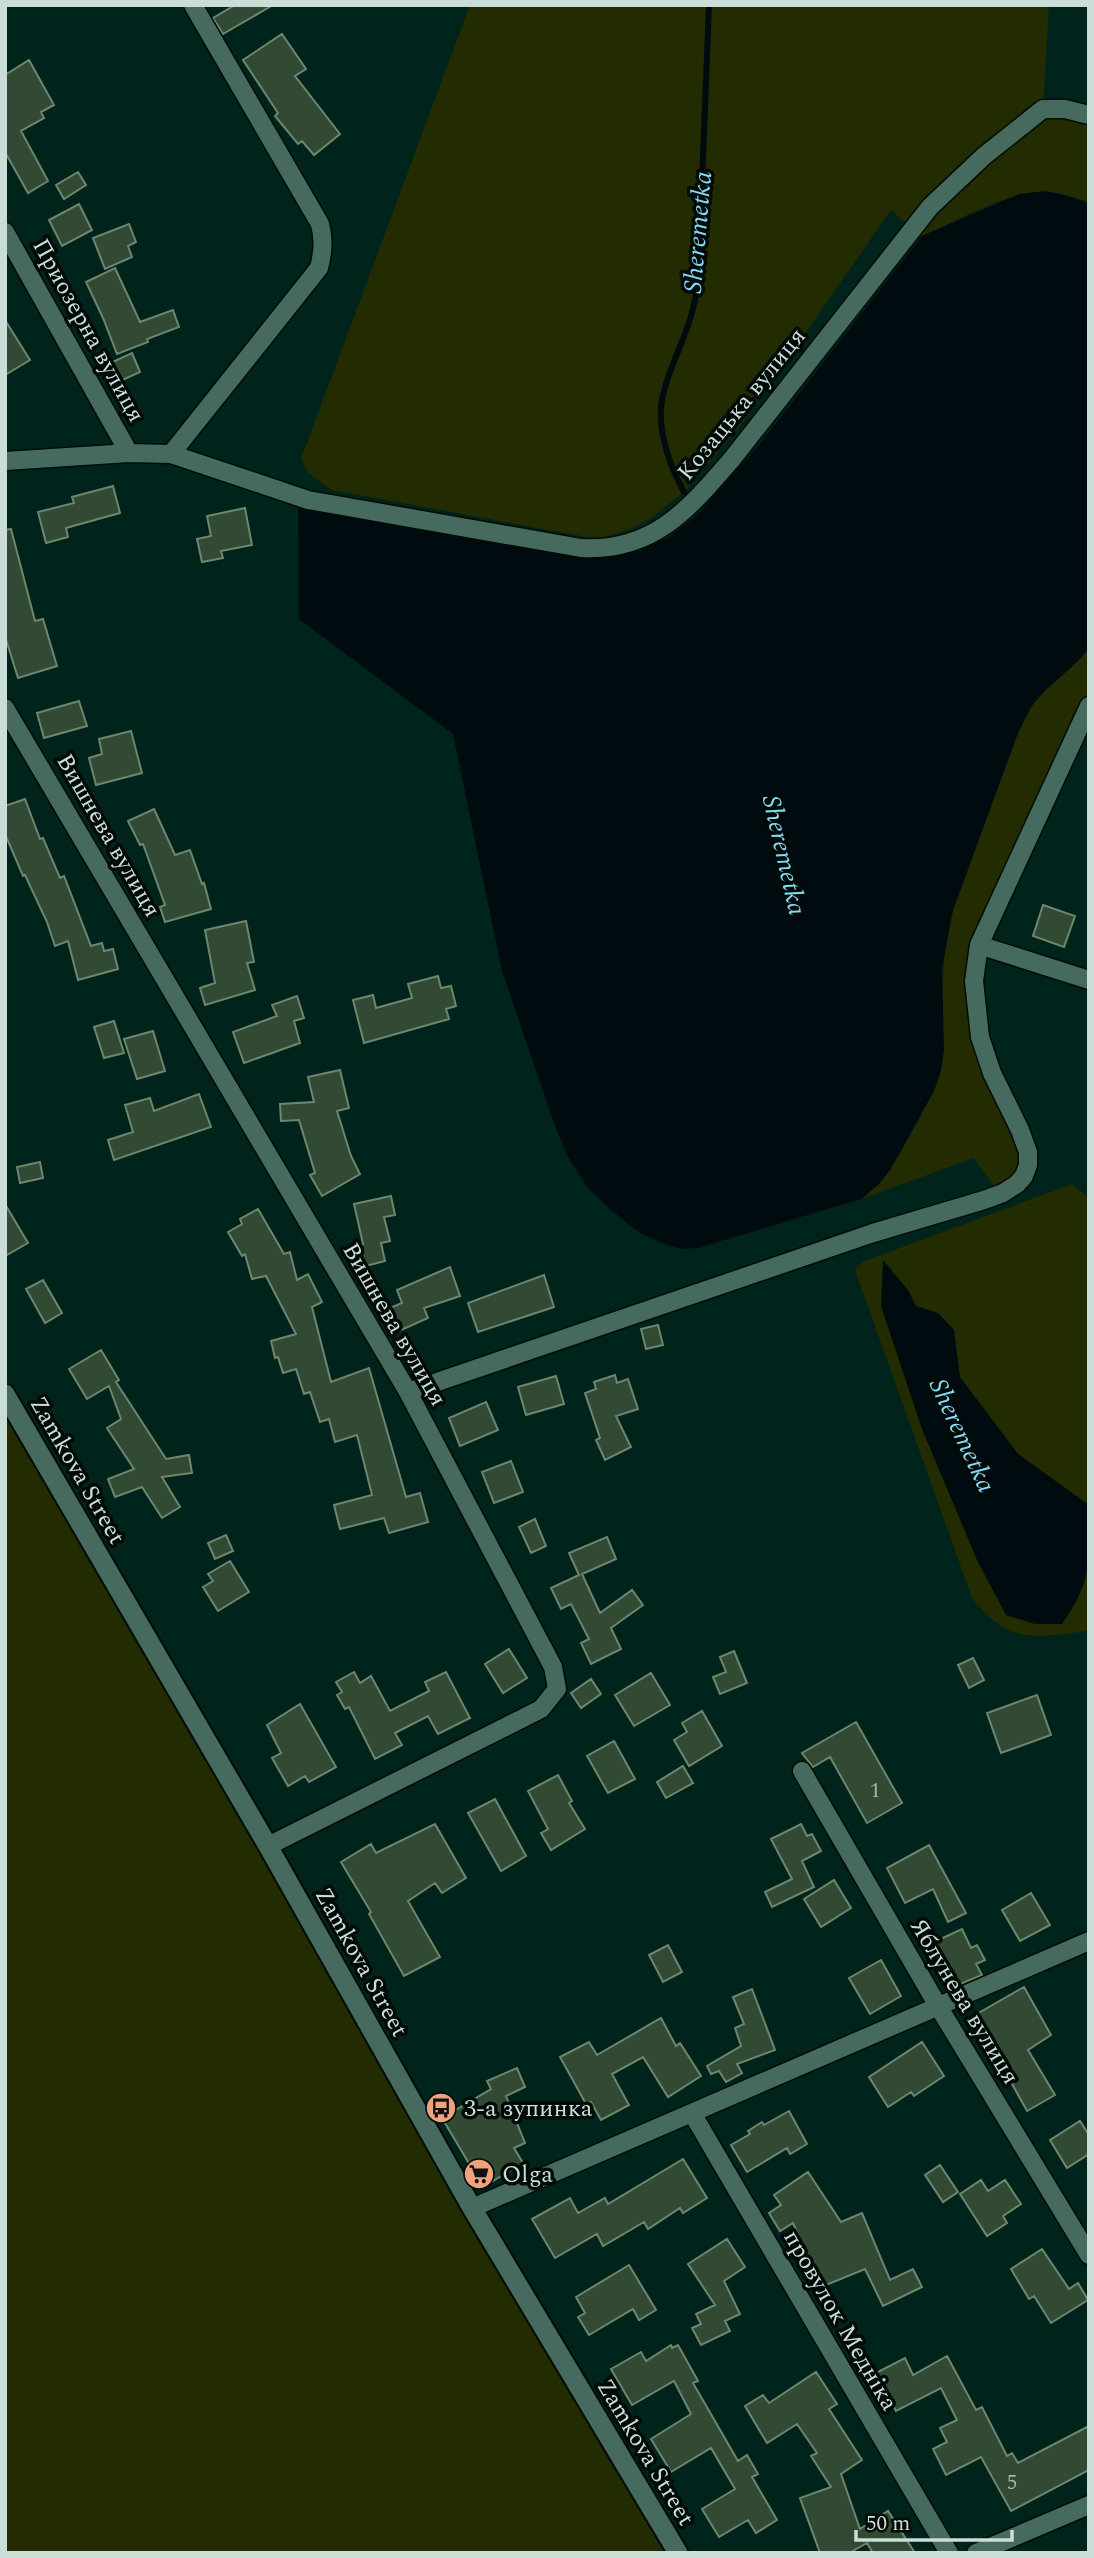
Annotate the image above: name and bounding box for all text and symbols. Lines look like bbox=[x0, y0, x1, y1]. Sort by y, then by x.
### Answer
water label: Sheremetka bbox=[673, 169, 723, 295]
street label: Приозерна вулиця bbox=[23, 232, 154, 429]
street label: Козацька вулиця bbox=[669, 320, 815, 489]
street label: Вишнева вулиця bbox=[47, 747, 170, 924]
water label: Sheremetka bbox=[751, 791, 817, 919]
street label: Вишнева вулиця bbox=[333, 1236, 456, 1413]
water label: Sheremetka bbox=[918, 1372, 1006, 1499]
street label: Zamkova Street bbox=[20, 1390, 134, 1551]
house number: 1 bbox=[870, 1775, 880, 1807]
street label: Zamkova Street bbox=[305, 1881, 417, 2044]
street label: Яблунева вулиця bbox=[900, 1912, 1028, 2092]
bus stop icon: 3-а зупинка bbox=[424, 2091, 458, 2125]
place label: 3-а зупинка bbox=[464, 2091, 593, 2127]
supermarket icon: Olga bbox=[462, 2157, 496, 2191]
place label: Olga bbox=[502, 2157, 553, 2193]
street label: провулок Медніка bbox=[774, 2223, 907, 2418]
street label: Zamkova Street bbox=[587, 2372, 703, 2533]
house number: 5 bbox=[1007, 2467, 1017, 2499]
scale bar bbox=[856, 2498, 1012, 2542]
text: 50 m bbox=[866, 2508, 910, 2540]

